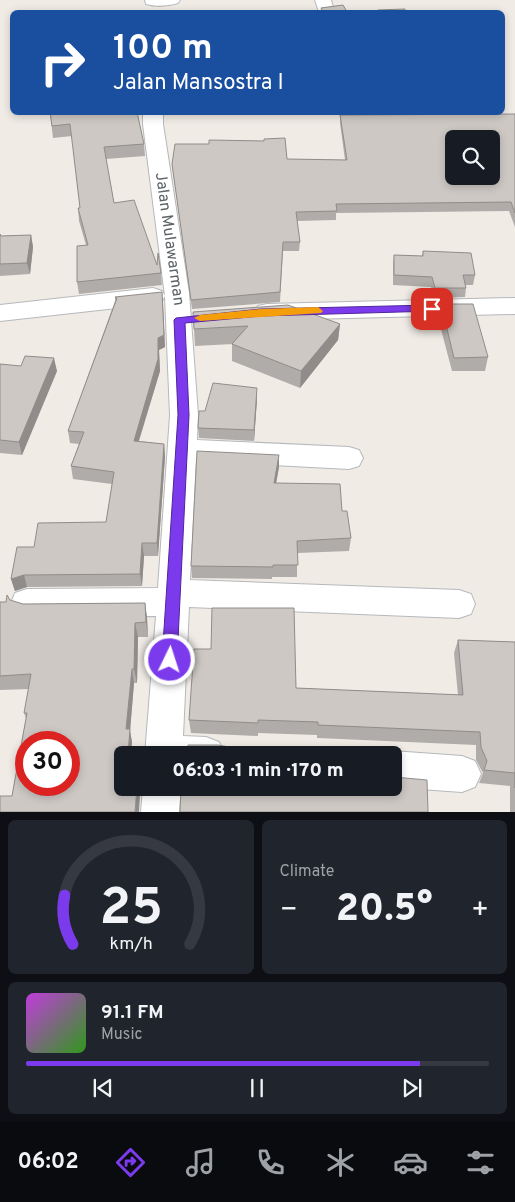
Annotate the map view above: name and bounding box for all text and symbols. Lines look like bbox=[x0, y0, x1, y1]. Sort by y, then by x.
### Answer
text: 100 m bbox=[113, 27, 213, 71]
icon: right bbox=[30, 30, 95, 95]
text: Jalan Mansostra I bbox=[113, 70, 284, 97]
map controls bbox=[445, 130, 500, 185]
button: search bbox=[445, 130, 500, 185]
street label: Jalan Mulawarman bbox=[150, 171, 188, 307]
pin bbox=[411, 288, 453, 330]
icon: arrive bbox=[418, 295, 446, 323]
position arrow bbox=[143, 633, 195, 685]
speed limit sign: 30 bbox=[15, 731, 80, 796]
text: 06:03 · 1 min · 170 m bbox=[172, 759, 344, 783]
text: Climate bbox=[280, 862, 334, 882]
text: 25 bbox=[99, 877, 163, 943]
text: 20.5° bbox=[336, 886, 433, 935]
text: − bbox=[280, 893, 298, 929]
text: + bbox=[471, 893, 489, 929]
text: km/h bbox=[109, 933, 152, 956]
text: 91.1 FM bbox=[101, 1001, 164, 1025]
text: Music bbox=[101, 1025, 142, 1045]
icon: previous bbox=[89, 1074, 117, 1102]
icon: pause bbox=[243, 1074, 271, 1102]
icon: next bbox=[398, 1074, 426, 1102]
icon: directions bbox=[113, 1145, 148, 1180]
icon: music bbox=[183, 1145, 218, 1180]
icon: phone bbox=[253, 1145, 288, 1180]
icon: climate bbox=[323, 1145, 358, 1180]
icon: car bbox=[393, 1145, 428, 1180]
icon: filters bbox=[463, 1145, 498, 1180]
text: 06:02 bbox=[17, 1149, 79, 1176]

